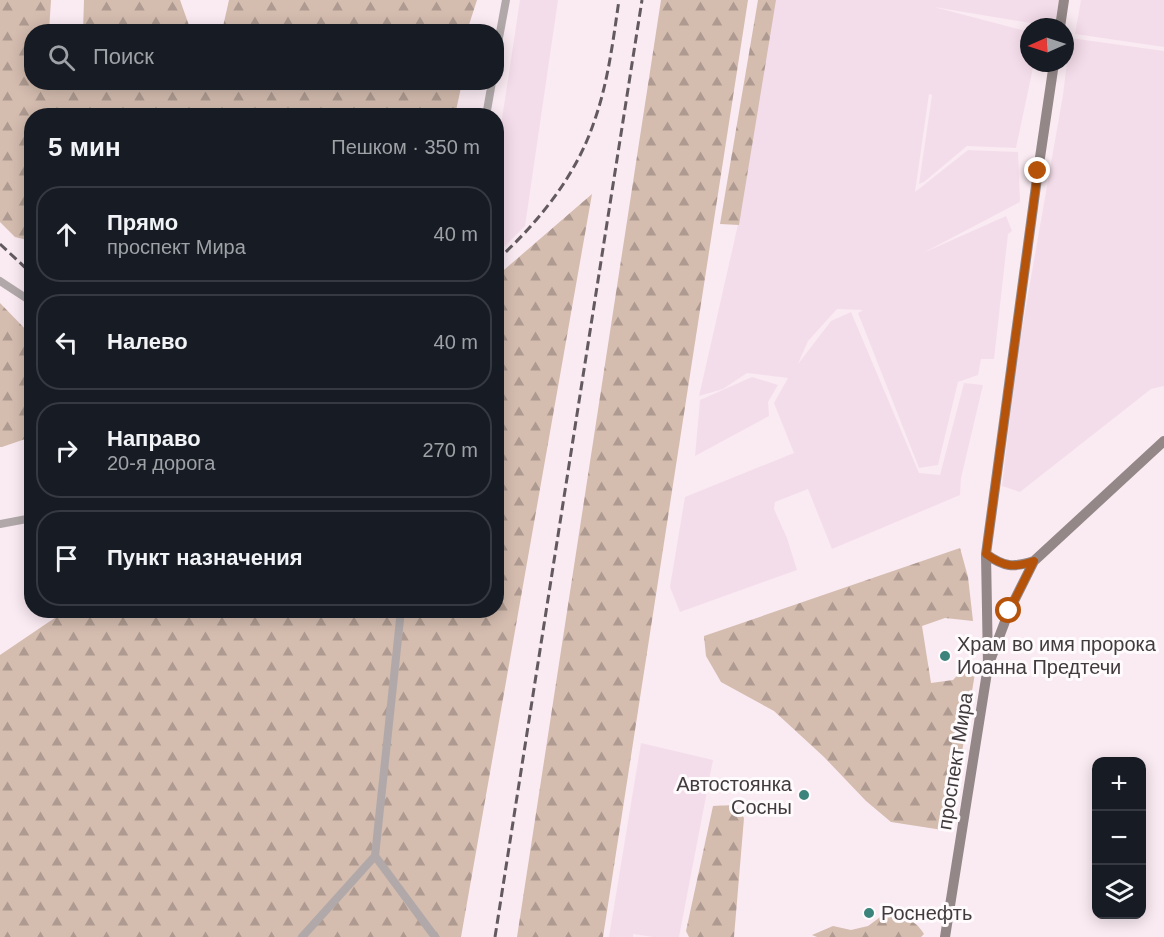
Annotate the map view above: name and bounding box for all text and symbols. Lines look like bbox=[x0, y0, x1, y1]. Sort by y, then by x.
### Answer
north arrow bbox=[1020, 18, 1074, 72]
search box bbox=[24, 24, 504, 90]
icon: search bbox=[45, 41, 78, 74]
text: Поиск bbox=[93, 44, 154, 69]
text: 5 мин bbox=[48, 132, 121, 162]
text: Пешком · 350 m bbox=[331, 136, 480, 158]
route end bbox=[1024, 157, 1050, 183]
text: Прямо bbox=[107, 210, 178, 235]
icon: ahead bbox=[50, 218, 83, 251]
text: 40 m bbox=[434, 223, 478, 245]
text: проспект Мира bbox=[107, 236, 246, 258]
icon: left bbox=[50, 326, 83, 359]
text: Налево bbox=[107, 329, 188, 354]
text: 40 m bbox=[434, 331, 478, 353]
text: Направо bbox=[107, 426, 201, 451]
icon: right bbox=[50, 434, 83, 467]
text: 270 m bbox=[422, 439, 478, 461]
text: 20-я дорога bbox=[107, 452, 215, 474]
icon: arrive bbox=[50, 542, 83, 575]
text: Пункт назначения bbox=[107, 545, 303, 570]
route start bbox=[995, 597, 1021, 623]
place label: Храм во имя пророка Иоанна Предтечи bbox=[957, 633, 1157, 678]
marker: Храм во имя пророка Иоанна Предтечи bbox=[938, 649, 952, 663]
street label: проспект Мира bbox=[933, 690, 977, 831]
map controls bbox=[1092, 757, 1146, 919]
button: + bbox=[1092, 757, 1146, 811]
place label: Автостоянка Сосны bbox=[676, 773, 793, 818]
marker: Автостоянка Сосны bbox=[797, 788, 811, 802]
button: − bbox=[1092, 811, 1146, 865]
button: layers bbox=[1092, 865, 1146, 919]
place label: Роснефть bbox=[881, 902, 972, 924]
marker: Роснефть bbox=[862, 906, 876, 920]

